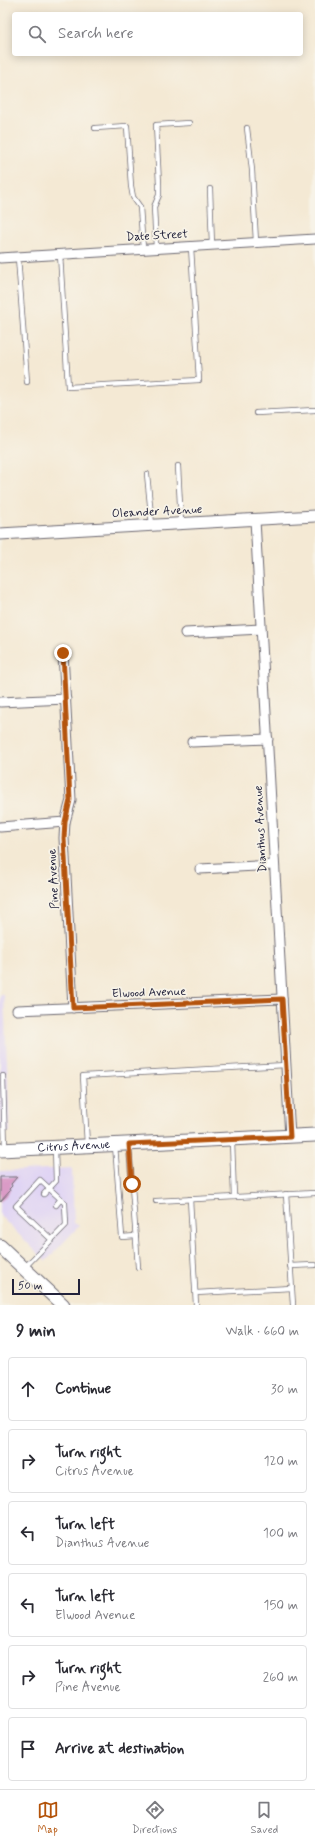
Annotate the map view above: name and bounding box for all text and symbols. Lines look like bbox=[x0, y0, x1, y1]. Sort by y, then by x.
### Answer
search box bbox=[12, 12, 303, 56]
icon: search bbox=[26, 23, 48, 45]
text: Search here bbox=[58, 24, 134, 44]
street label: Date Street bbox=[126, 226, 189, 246]
street label: Oleander Avenue bbox=[111, 502, 203, 522]
route end bbox=[54, 644, 72, 662]
street label: Dianthus Avenue bbox=[251, 785, 271, 873]
street label: Pine Avenue bbox=[44, 848, 64, 910]
street label: Elwood Avenue bbox=[112, 984, 186, 1002]
street label: Citrus Avenue bbox=[37, 1137, 111, 1156]
route start bbox=[123, 1175, 141, 1193]
scale bar bbox=[12, 1277, 80, 1296]
text: 50 m bbox=[18, 1279, 43, 1293]
text: 9 min bbox=[16, 1320, 56, 1342]
text: Walk · 660 m bbox=[225, 1323, 299, 1340]
icon: ahead bbox=[17, 1378, 39, 1400]
text: Continue bbox=[55, 1379, 111, 1399]
text: 30 m bbox=[271, 1381, 298, 1398]
text: Turn right bbox=[55, 1443, 122, 1463]
icon: right bbox=[17, 1450, 39, 1472]
text: 120 m bbox=[264, 1453, 298, 1470]
text: Citrus Avenue bbox=[55, 1463, 134, 1480]
text: Turn left bbox=[55, 1515, 115, 1535]
icon: left bbox=[17, 1522, 39, 1544]
text: 100 m bbox=[263, 1525, 298, 1542]
text: Dianthus Avenue bbox=[55, 1535, 149, 1552]
text: Turn left bbox=[55, 1587, 115, 1607]
icon: left bbox=[17, 1594, 39, 1616]
text: 150 m bbox=[264, 1597, 298, 1614]
text: Elwood Avenue bbox=[55, 1607, 135, 1624]
text: Turn right bbox=[55, 1659, 122, 1679]
icon: right bbox=[17, 1666, 39, 1688]
text: 260 m bbox=[263, 1669, 298, 1686]
text: Pine Avenue bbox=[55, 1679, 121, 1696]
icon: arrive bbox=[17, 1738, 39, 1760]
text: Arrive at destination bbox=[55, 1739, 184, 1759]
tab: Map bbox=[37, 1799, 59, 1837]
tab: Directions bbox=[132, 1799, 177, 1837]
tab: Saved bbox=[251, 1799, 278, 1837]

